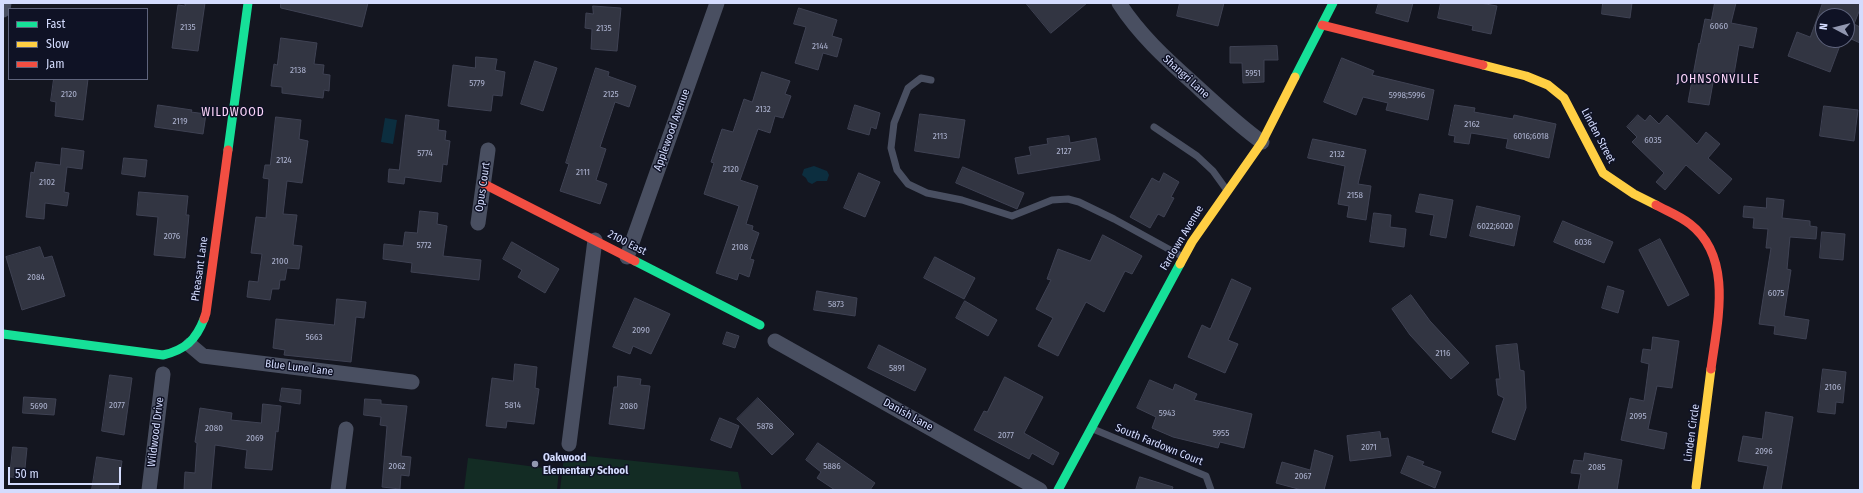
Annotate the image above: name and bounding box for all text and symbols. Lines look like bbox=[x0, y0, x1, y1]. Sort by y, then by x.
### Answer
legend bbox=[8, 8, 148, 80]
north arrow bbox=[1815, 8, 1855, 48]
text: Fast bbox=[46, 17, 65, 31]
house number: 6060 bbox=[1710, 21, 1728, 31]
house number: 2135 bbox=[180, 22, 196, 32]
house number: 2135 bbox=[596, 23, 612, 33]
text: N bbox=[1817, 23, 1830, 31]
text: Slow bbox=[46, 37, 69, 51]
house number: 2144 bbox=[812, 41, 828, 51]
street label: Shangri Lane bbox=[1160, 53, 1212, 101]
text: Jam bbox=[46, 57, 64, 71]
house number: 2138 bbox=[290, 65, 306, 75]
house number: 5951 bbox=[1245, 68, 1261, 78]
district label: JOHNSONVILLE bbox=[1676, 73, 1760, 87]
house number: 5779 bbox=[469, 78, 485, 88]
street label: Applewood Avenue bbox=[651, 87, 693, 173]
house number: 2120 bbox=[61, 89, 77, 99]
house number: 2125 bbox=[603, 89, 619, 99]
house number: 5998;5996 bbox=[1389, 90, 1425, 100]
house number: 2132 bbox=[755, 104, 771, 114]
district label: WILDWOOD bbox=[201, 106, 265, 120]
street label: Linden Street bbox=[1578, 106, 1618, 166]
house number: 2119 bbox=[172, 116, 188, 126]
house number: 2162 bbox=[1464, 119, 1480, 129]
house number: 2113 bbox=[933, 131, 947, 141]
house number: 6016;6018 bbox=[1513, 131, 1549, 141]
house number: 6035 bbox=[1644, 135, 1662, 145]
house number: 2127 bbox=[1057, 146, 1071, 156]
house number: 5774 bbox=[417, 148, 433, 158]
house number: 2132 bbox=[1329, 149, 1345, 159]
house number: 2124 bbox=[276, 155, 292, 165]
street label: Opus Court bbox=[473, 161, 493, 213]
house number: 2120 bbox=[723, 164, 739, 174]
house number: 2111 bbox=[576, 167, 590, 177]
house number: 2102 bbox=[39, 177, 55, 187]
house number: 2158 bbox=[1347, 190, 1363, 200]
street label: Fardown Avenue bbox=[1157, 203, 1207, 273]
house number: 6022;6020 bbox=[1477, 221, 1513, 231]
street label: 2100 East bbox=[605, 228, 649, 258]
house number: 2076 bbox=[164, 231, 180, 241]
street label: Pheasant Lane bbox=[189, 236, 211, 302]
house number: 6036 bbox=[1574, 237, 1592, 247]
house number: 5772 bbox=[416, 240, 432, 250]
house number: 2108 bbox=[732, 242, 748, 252]
house number: 2100 bbox=[272, 256, 288, 266]
house number: 2084 bbox=[27, 272, 45, 282]
house number: 6075 bbox=[1768, 288, 1784, 298]
house number: 5873 bbox=[828, 299, 844, 309]
house number: 2090 bbox=[632, 325, 650, 335]
house number: 5663 bbox=[305, 332, 323, 342]
house number: 2116 bbox=[1435, 348, 1451, 358]
street label: Blue Lune Lane bbox=[264, 357, 334, 379]
house number: 5891 bbox=[889, 363, 905, 373]
house number: 2106 bbox=[1825, 382, 1841, 392]
street label: Wildwood Drive bbox=[145, 396, 167, 468]
street label: Danish Lane bbox=[881, 396, 935, 434]
house number: 2077 bbox=[109, 400, 125, 410]
house number: 5814 bbox=[505, 400, 521, 410]
house number: 5690 bbox=[30, 401, 48, 411]
house number: 2080 bbox=[620, 401, 638, 411]
street label: Linden Circle bbox=[1681, 403, 1703, 463]
house number: 5943 bbox=[1159, 408, 1175, 418]
house number: 2095 bbox=[1629, 411, 1647, 421]
house number: 5878 bbox=[757, 421, 773, 431]
street label: South Fardown Court bbox=[1113, 421, 1205, 469]
house number: 2080 bbox=[205, 423, 223, 433]
house number: 5955 bbox=[1213, 428, 1229, 438]
house number: 2077 bbox=[998, 430, 1014, 440]
house number: 2069 bbox=[246, 433, 264, 443]
house number: 2071 bbox=[1361, 442, 1377, 452]
house number: 2096 bbox=[1755, 446, 1773, 456]
place label: Oakwood Elementary School bbox=[543, 451, 628, 477]
scale bar bbox=[10, 459, 123, 485]
marker: Oakwood Elementary School bbox=[530, 459, 540, 469]
house number: 2062 bbox=[388, 461, 406, 471]
house number: 5886 bbox=[823, 461, 841, 471]
house number: 2085 bbox=[1588, 462, 1606, 472]
text: 50 m bbox=[15, 467, 39, 481]
house number: 2067 bbox=[1295, 471, 1311, 481]

